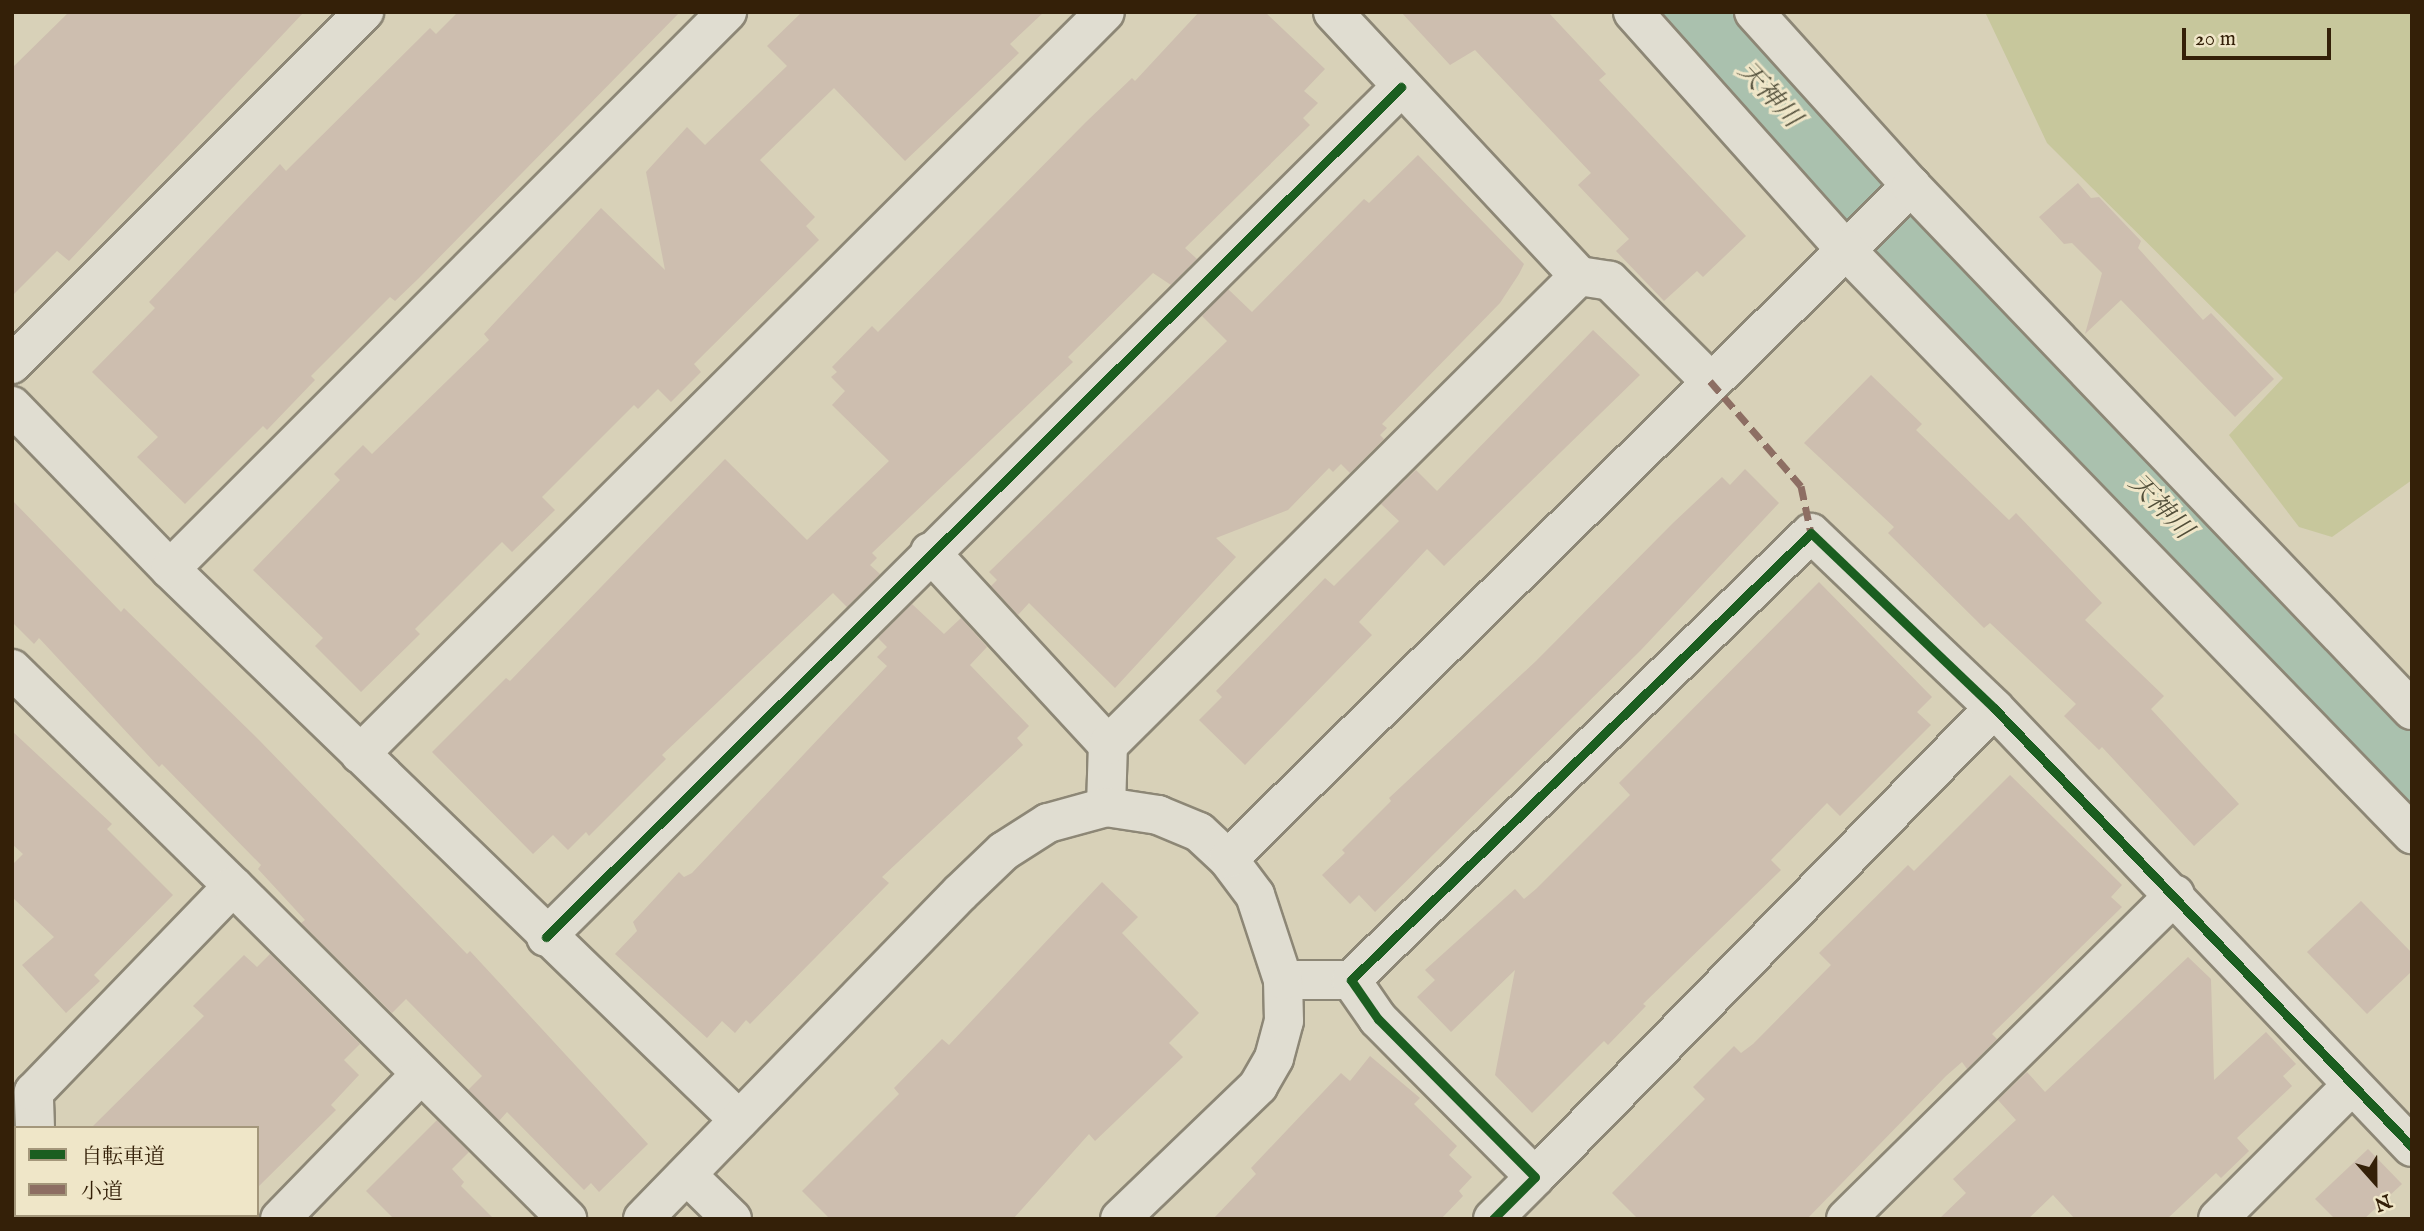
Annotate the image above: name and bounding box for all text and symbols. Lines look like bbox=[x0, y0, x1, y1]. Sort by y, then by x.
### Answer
scale bar bbox=[2186, 14, 2335, 58]
text: 20 m bbox=[2195, 26, 2236, 53]
water label: 天神川 bbox=[1731, 56, 1807, 134]
water label: 天神川 bbox=[2122, 468, 2198, 546]
legend bbox=[14, 1126, 259, 1217]
text: 自転車道 bbox=[81, 1144, 165, 1171]
north arrow bbox=[2340, 1147, 2410, 1217]
text: 小道 bbox=[81, 1179, 123, 1206]
text: N bbox=[2371, 1187, 2395, 1216]

